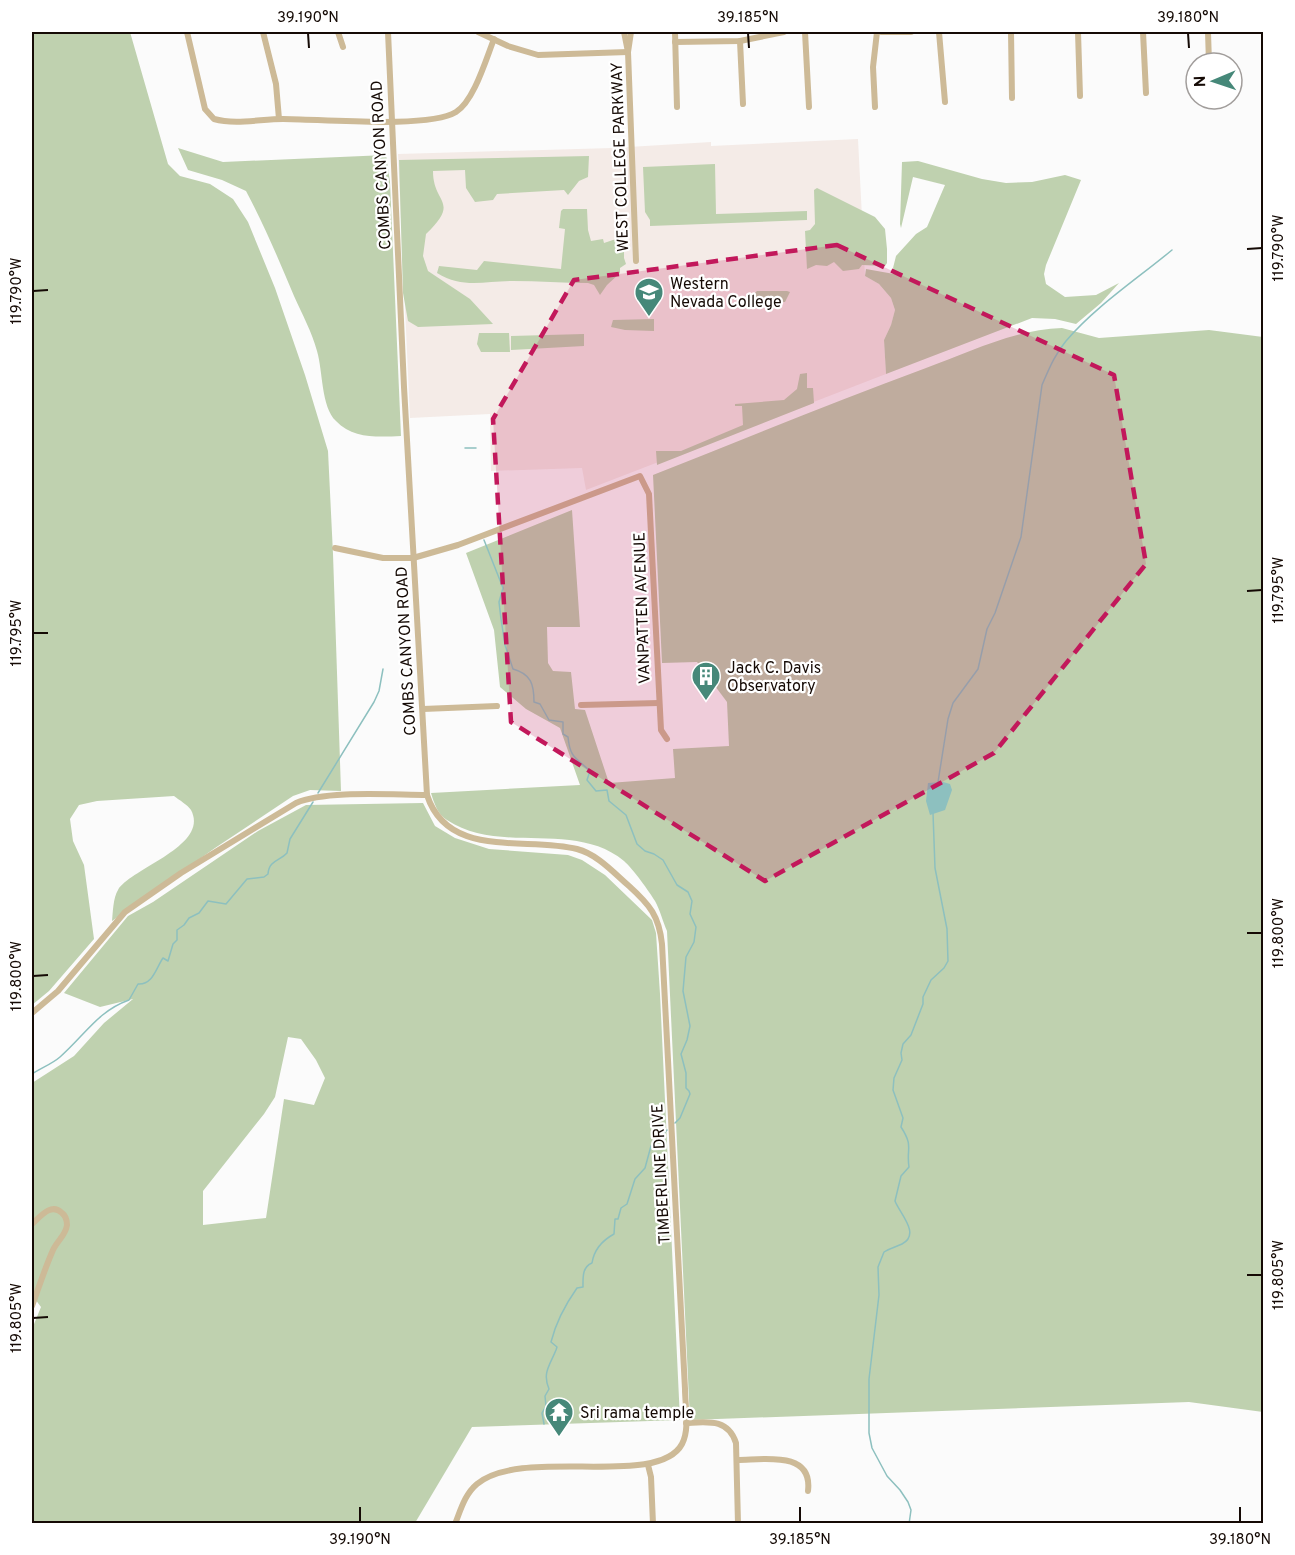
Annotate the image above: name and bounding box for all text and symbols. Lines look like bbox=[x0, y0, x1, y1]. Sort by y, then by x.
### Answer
text: 39.190°N bbox=[277, 9, 339, 28]
text: 39.185°N bbox=[717, 9, 779, 28]
text: 39.180°N bbox=[1157, 9, 1219, 28]
north arrow bbox=[1184, 51, 1244, 111]
street label: WEST COLLEGE PARKWAY bbox=[608, 62, 634, 252]
text: N bbox=[1191, 75, 1211, 88]
street label: COMBS CANYON ROAD bbox=[368, 80, 396, 250]
text: 119.790°W bbox=[1270, 214, 1289, 282]
text: 119.790°W bbox=[8, 257, 27, 325]
place label: Western Nevada College bbox=[670, 275, 782, 313]
school or university icon: Western Nevada College bbox=[633, 276, 665, 318]
street label: VANPATTEN AVENUE bbox=[630, 532, 656, 684]
text: 119.795°W bbox=[1270, 557, 1289, 623]
street label: COMBS CANYON ROAD bbox=[393, 566, 421, 736]
text: 119.795°W bbox=[8, 600, 27, 666]
place label: Jack C. Davis Observatory bbox=[727, 659, 821, 697]
building icon: Jack C. Davis Observatory bbox=[690, 660, 722, 702]
text: 119.800°W bbox=[1270, 898, 1289, 968]
text: 119.800°W bbox=[8, 941, 27, 1011]
street label: TIMBERLINE DRIVE bbox=[648, 1103, 676, 1245]
text: 119.805°W bbox=[1270, 1240, 1289, 1310]
text: 119.805°W bbox=[8, 1283, 27, 1353]
temple icon: Sri rama temple bbox=[543, 1396, 575, 1438]
place label: Sri rama temple bbox=[580, 1404, 694, 1424]
text: 39.190°N bbox=[329, 1531, 391, 1550]
text: 39.185°N bbox=[769, 1531, 831, 1550]
text: 39.180°N bbox=[1209, 1531, 1271, 1550]

